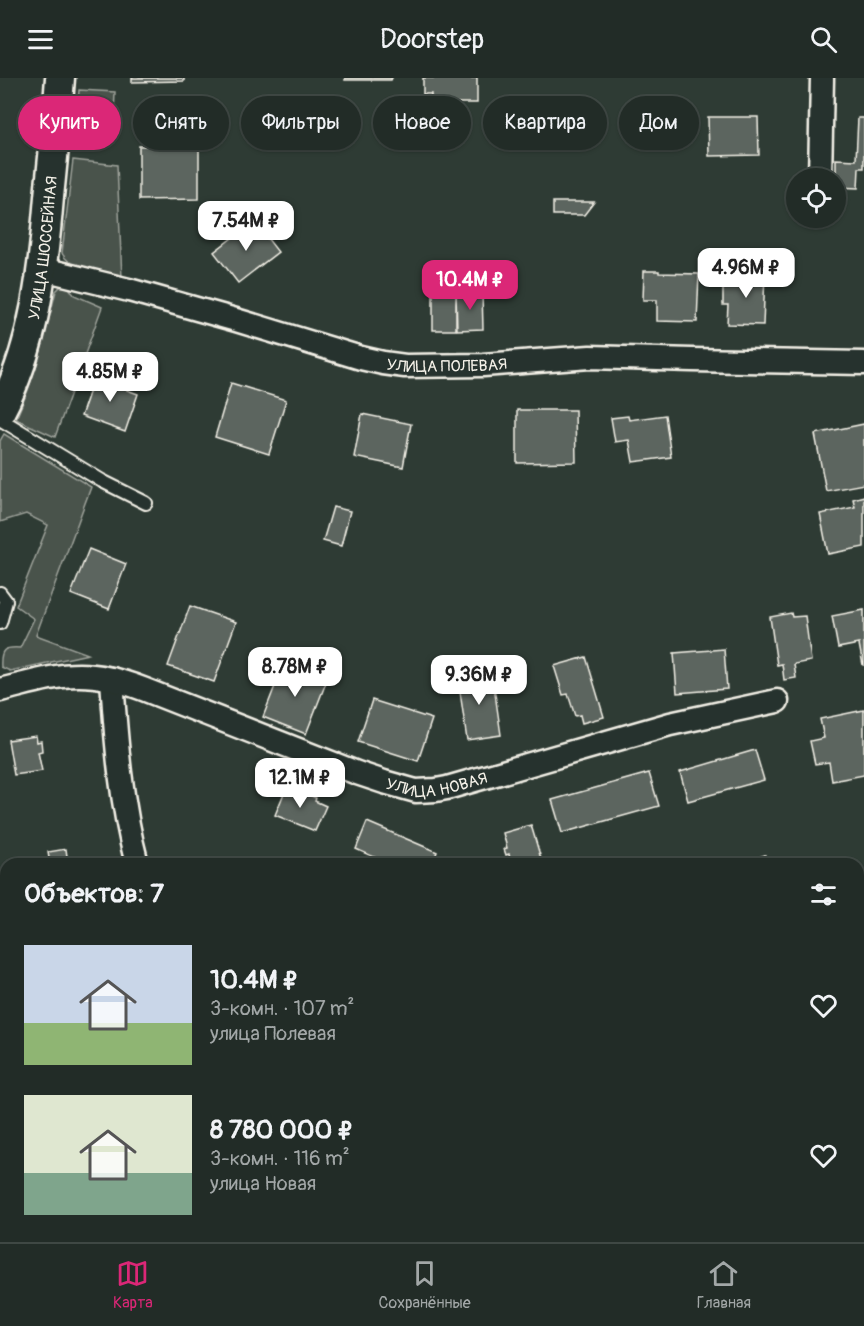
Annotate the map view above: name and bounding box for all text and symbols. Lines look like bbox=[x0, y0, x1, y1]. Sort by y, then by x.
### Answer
icon: menu bbox=[24, 23, 57, 56]
text: Doorstep bbox=[380, 23, 484, 56]
icon: search bbox=[807, 23, 840, 56]
chip: Купить bbox=[18, 96, 121, 150]
chip: Снять bbox=[133, 96, 229, 150]
chip: Фильтры bbox=[241, 96, 361, 150]
chip: Новое bbox=[373, 96, 471, 150]
chip: Квартира bbox=[483, 96, 607, 150]
chip: Дом bbox=[619, 96, 699, 150]
map controls bbox=[786, 168, 846, 228]
button: locate bbox=[786, 168, 846, 228]
street label: УЛИЦА ШОССЕЙНАЯ bbox=[24, 175, 62, 322]
pin: 7.54M ₽ bbox=[191, 201, 301, 252]
text: 7.54M ₽ bbox=[212, 208, 280, 233]
pin: 4.96M ₽ bbox=[691, 248, 801, 299]
text: 4.96M ₽ bbox=[712, 255, 780, 280]
pin: 10.4M ₽ bbox=[415, 260, 525, 311]
text: 10.4M ₽ bbox=[436, 267, 504, 292]
pin: 4.85M ₽ bbox=[55, 352, 165, 403]
street label: УЛИЦА ПОЛЕВАЯ bbox=[385, 354, 508, 377]
text: 4.85M ₽ bbox=[76, 359, 144, 384]
pin: 8.78M ₽ bbox=[240, 647, 350, 698]
text: 8.78M ₽ bbox=[262, 654, 328, 679]
pin: 9.36M ₽ bbox=[424, 655, 534, 706]
text: 9.36M ₽ bbox=[445, 662, 513, 687]
pin: 12.1M ₽ bbox=[245, 758, 355, 809]
text: 12.1M ₽ bbox=[269, 765, 331, 790]
street label: УЛИЦА НОВАЯ bbox=[384, 768, 490, 802]
text: Объектов: 7 bbox=[24, 878, 164, 910]
icon: filters bbox=[807, 878, 840, 911]
text: 10.4M ₽ bbox=[210, 964, 299, 996]
icon: home bbox=[72, 969, 144, 1041]
icon: heart bbox=[807, 989, 840, 1022]
text: 3-комн. · 107 m² bbox=[210, 996, 354, 1021]
text: улица Полевая bbox=[210, 1021, 336, 1046]
text: 8 780 000 ₽ bbox=[210, 1114, 354, 1146]
icon: home bbox=[72, 1119, 144, 1191]
icon: heart bbox=[807, 1139, 840, 1172]
text: 3-комн. · 116 m² bbox=[210, 1146, 350, 1171]
text: улица Новая bbox=[210, 1171, 316, 1196]
tab: Карта bbox=[113, 1257, 153, 1313]
tab: Сохранённые bbox=[379, 1257, 471, 1313]
tab: Главная bbox=[697, 1257, 751, 1313]

